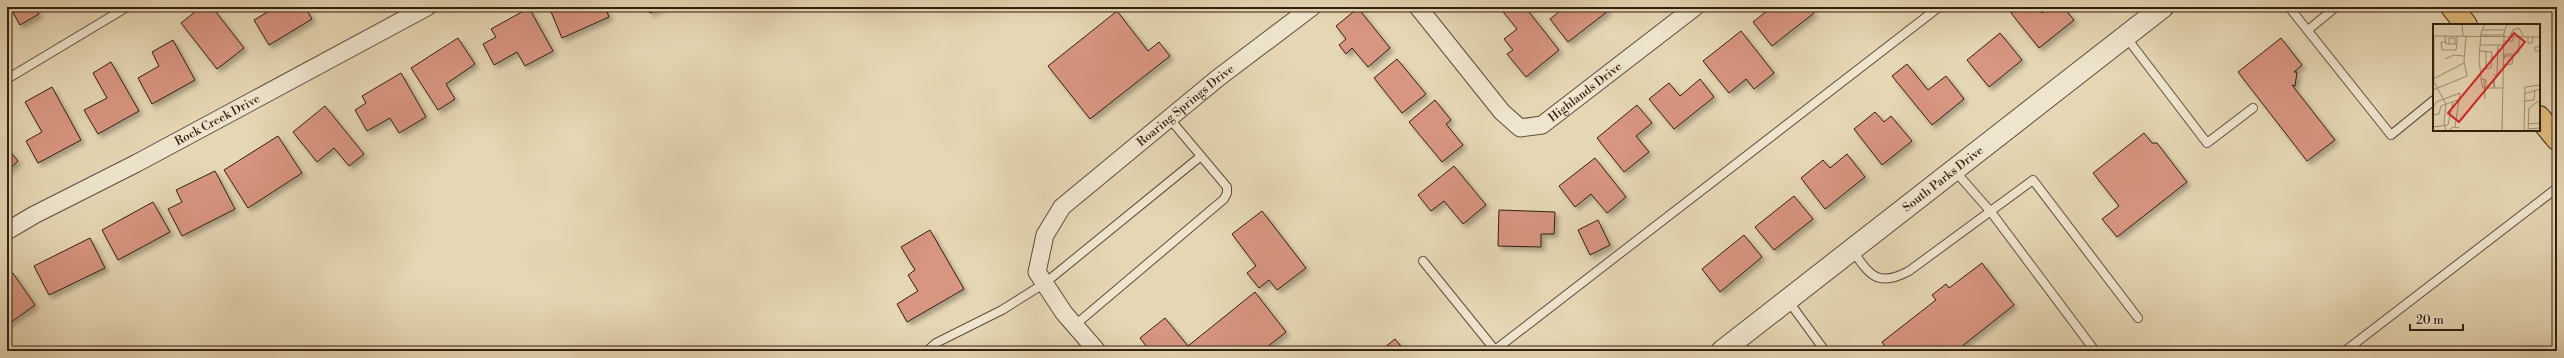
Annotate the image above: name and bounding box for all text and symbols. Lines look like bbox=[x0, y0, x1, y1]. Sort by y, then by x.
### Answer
inset map bbox=[2433, 24, 2540, 131]
street label: Highlands Drive bbox=[1545, 59, 1625, 125]
street label: Roaring Springs Drive bbox=[1134, 61, 1237, 149]
street label: Rock Creek Drive bbox=[172, 91, 263, 149]
street label: South Parks Drive bbox=[1899, 143, 1986, 215]
scale bar bbox=[2410, 306, 2463, 332]
text: 20 m bbox=[2416, 313, 2444, 328]

